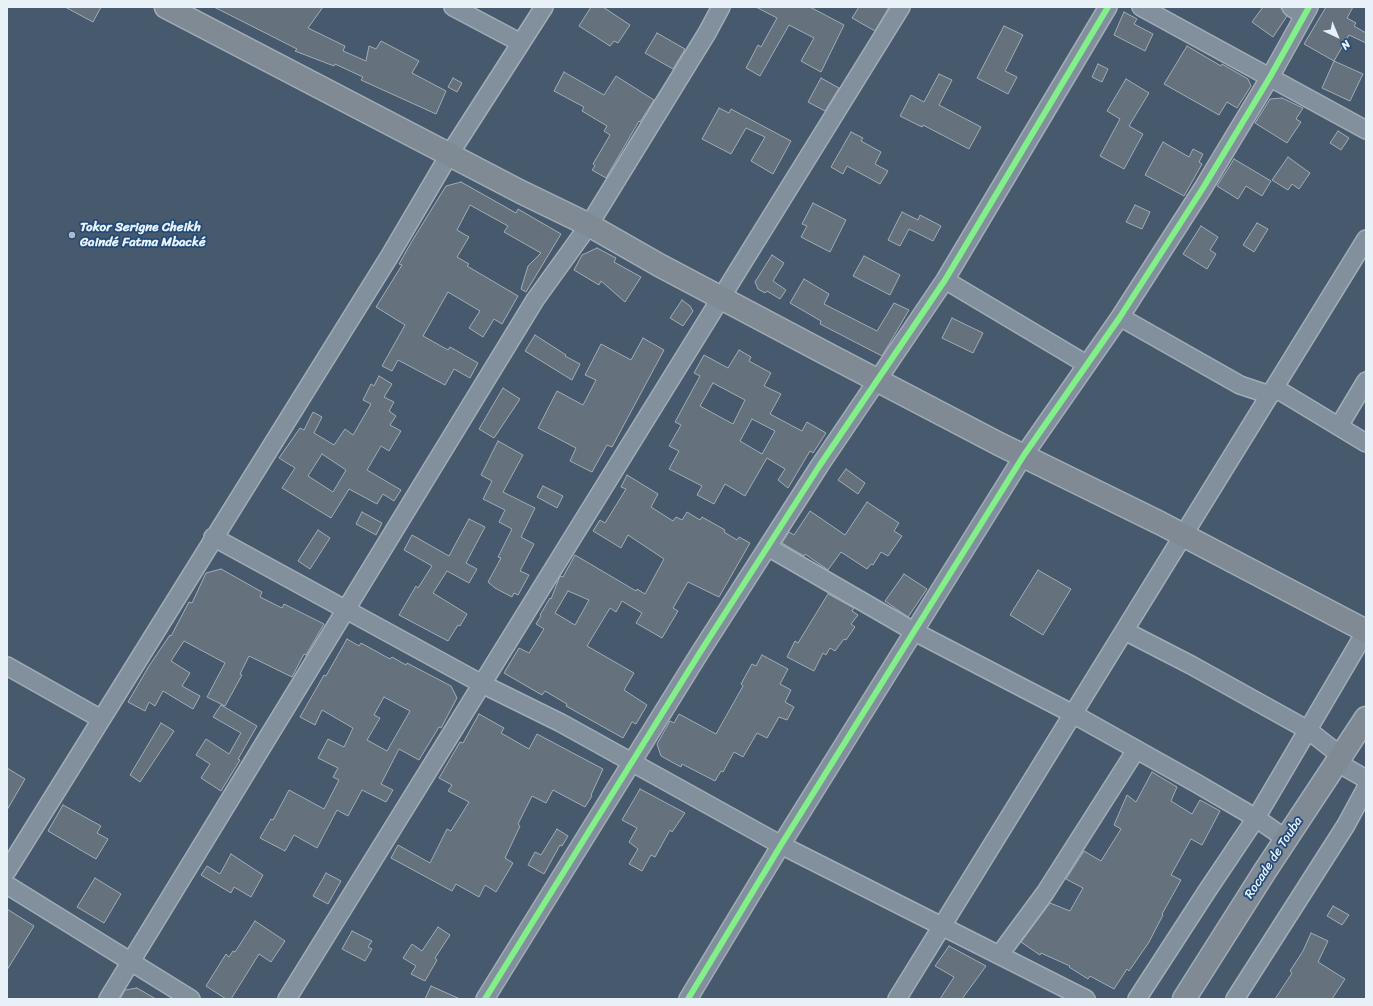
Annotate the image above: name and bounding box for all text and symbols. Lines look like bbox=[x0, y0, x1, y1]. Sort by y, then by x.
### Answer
north arrow bbox=[1317, 16, 1357, 56]
text: N bbox=[1336, 36, 1355, 54]
place label: Tokor Serigne Cheikh Gaindé Fatma Mbacké bbox=[80, 220, 206, 251]
marker: Tokor Serigne Cheikh Gaindé Fatma Mbacké bbox=[67, 230, 77, 240]
street label: Rocade de Touba bbox=[1242, 814, 1306, 902]

